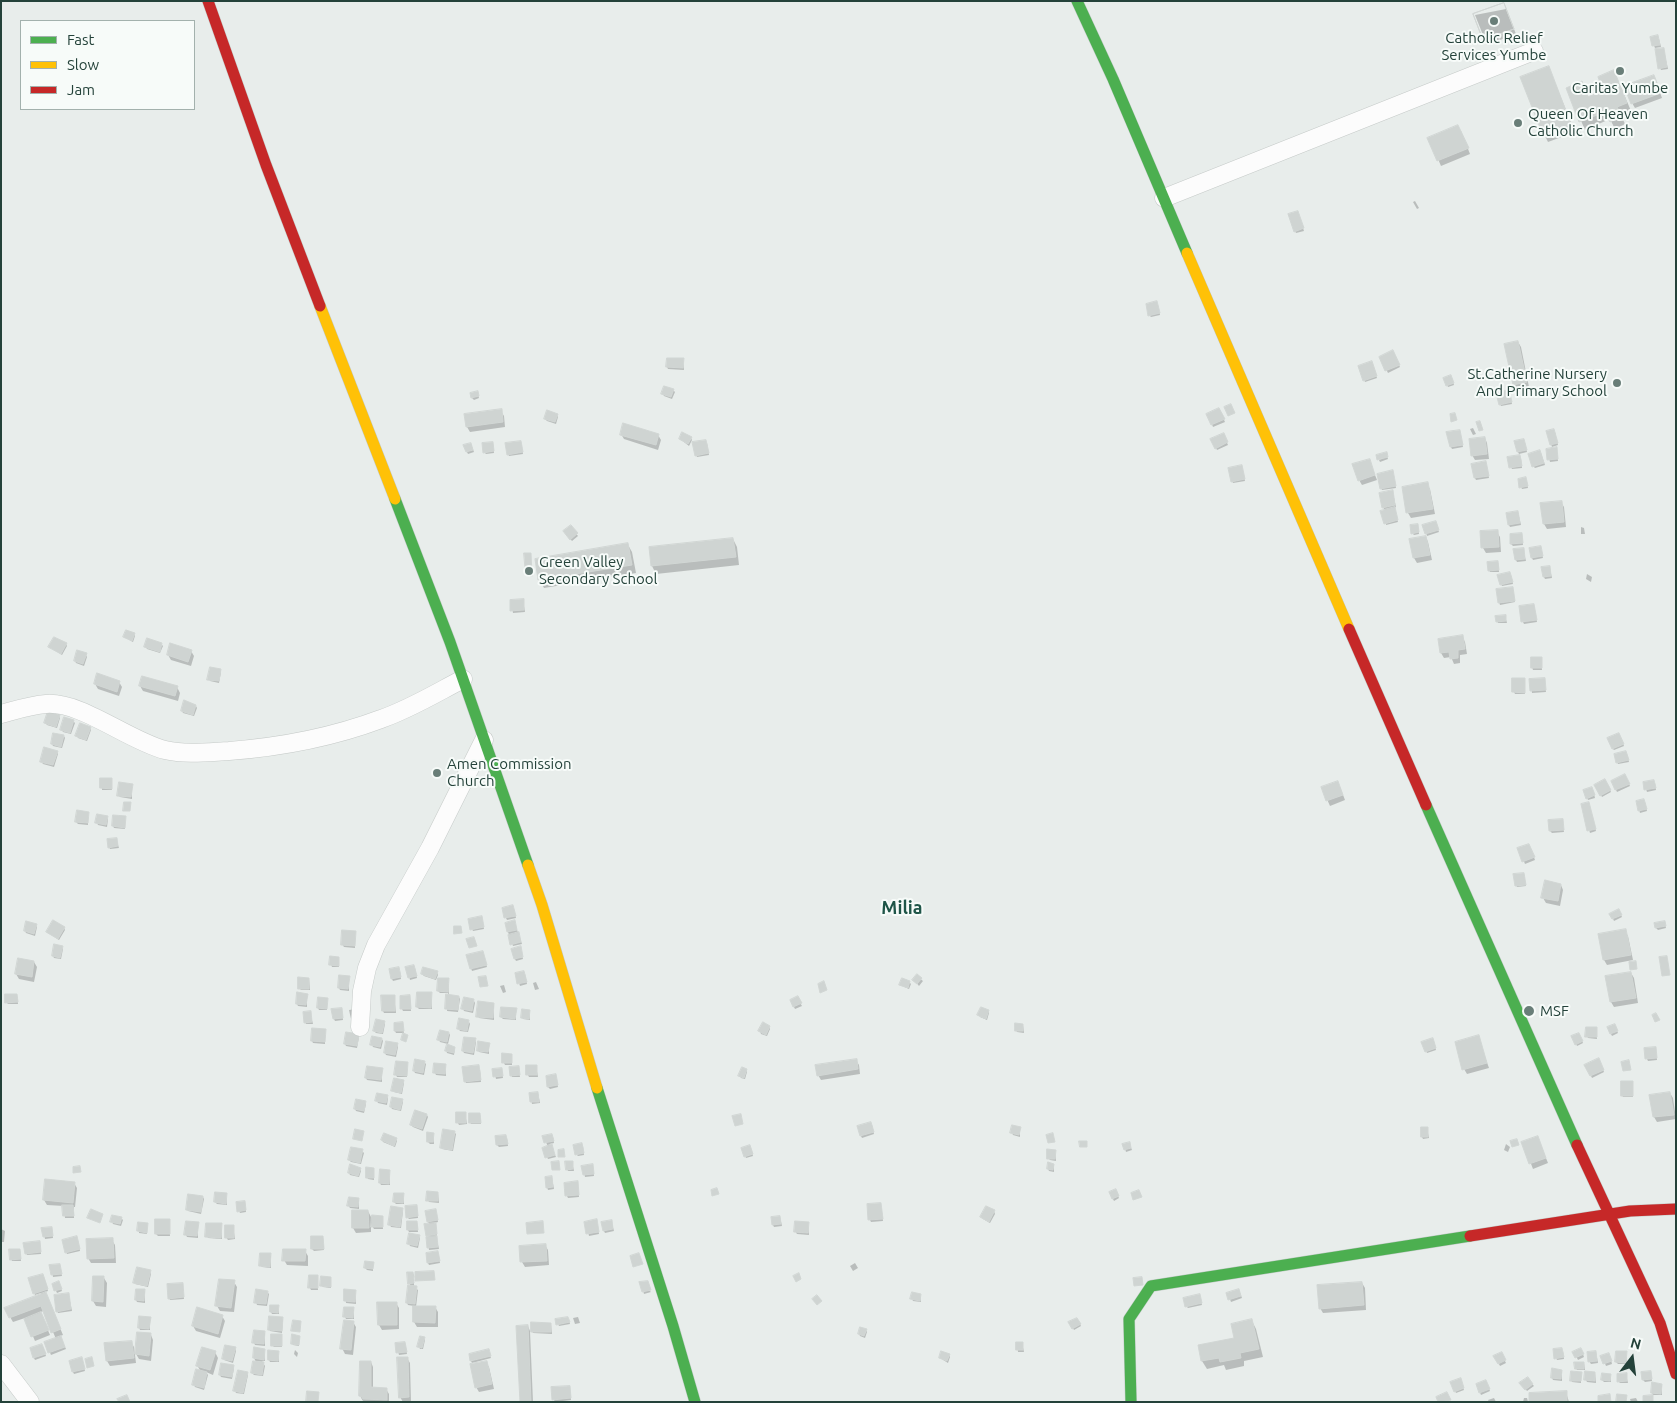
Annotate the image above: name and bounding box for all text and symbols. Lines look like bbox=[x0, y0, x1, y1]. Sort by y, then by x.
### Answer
marker: Catholic Relief Services Yumbe bbox=[1488, 15, 1500, 27]
legend bbox=[20, 20, 195, 110]
place label: Catholic Relief Services Yumbe bbox=[1441, 29, 1547, 64]
text: Fast bbox=[67, 31, 94, 48]
text: Slow bbox=[67, 56, 99, 73]
marker: Caritas Yumbe bbox=[1614, 65, 1626, 77]
place label: Caritas Yumbe bbox=[1572, 79, 1668, 97]
text: Jam bbox=[67, 81, 95, 98]
place label: Queen Of Heaven Catholic Church bbox=[1528, 105, 1648, 140]
marker: Queen Of Heaven Catholic Church bbox=[1512, 117, 1524, 129]
place label: St.Catherine Nursery And Primary School bbox=[1467, 365, 1607, 400]
marker: St.Catherine Nursery And Primary School bbox=[1611, 377, 1623, 389]
place label: Green Valley Secondary School bbox=[539, 553, 657, 588]
marker: Green Valley Secondary School bbox=[523, 565, 535, 577]
place label: Amen Commission Church bbox=[447, 755, 571, 790]
marker: Amen Commission Church bbox=[431, 767, 443, 779]
district label: Milia bbox=[881, 897, 923, 919]
place label: MSF bbox=[1540, 1002, 1569, 1020]
marker: MSF bbox=[1522, 1004, 1536, 1018]
north arrow bbox=[1607, 1333, 1657, 1383]
text: N bbox=[1629, 1334, 1643, 1353]

